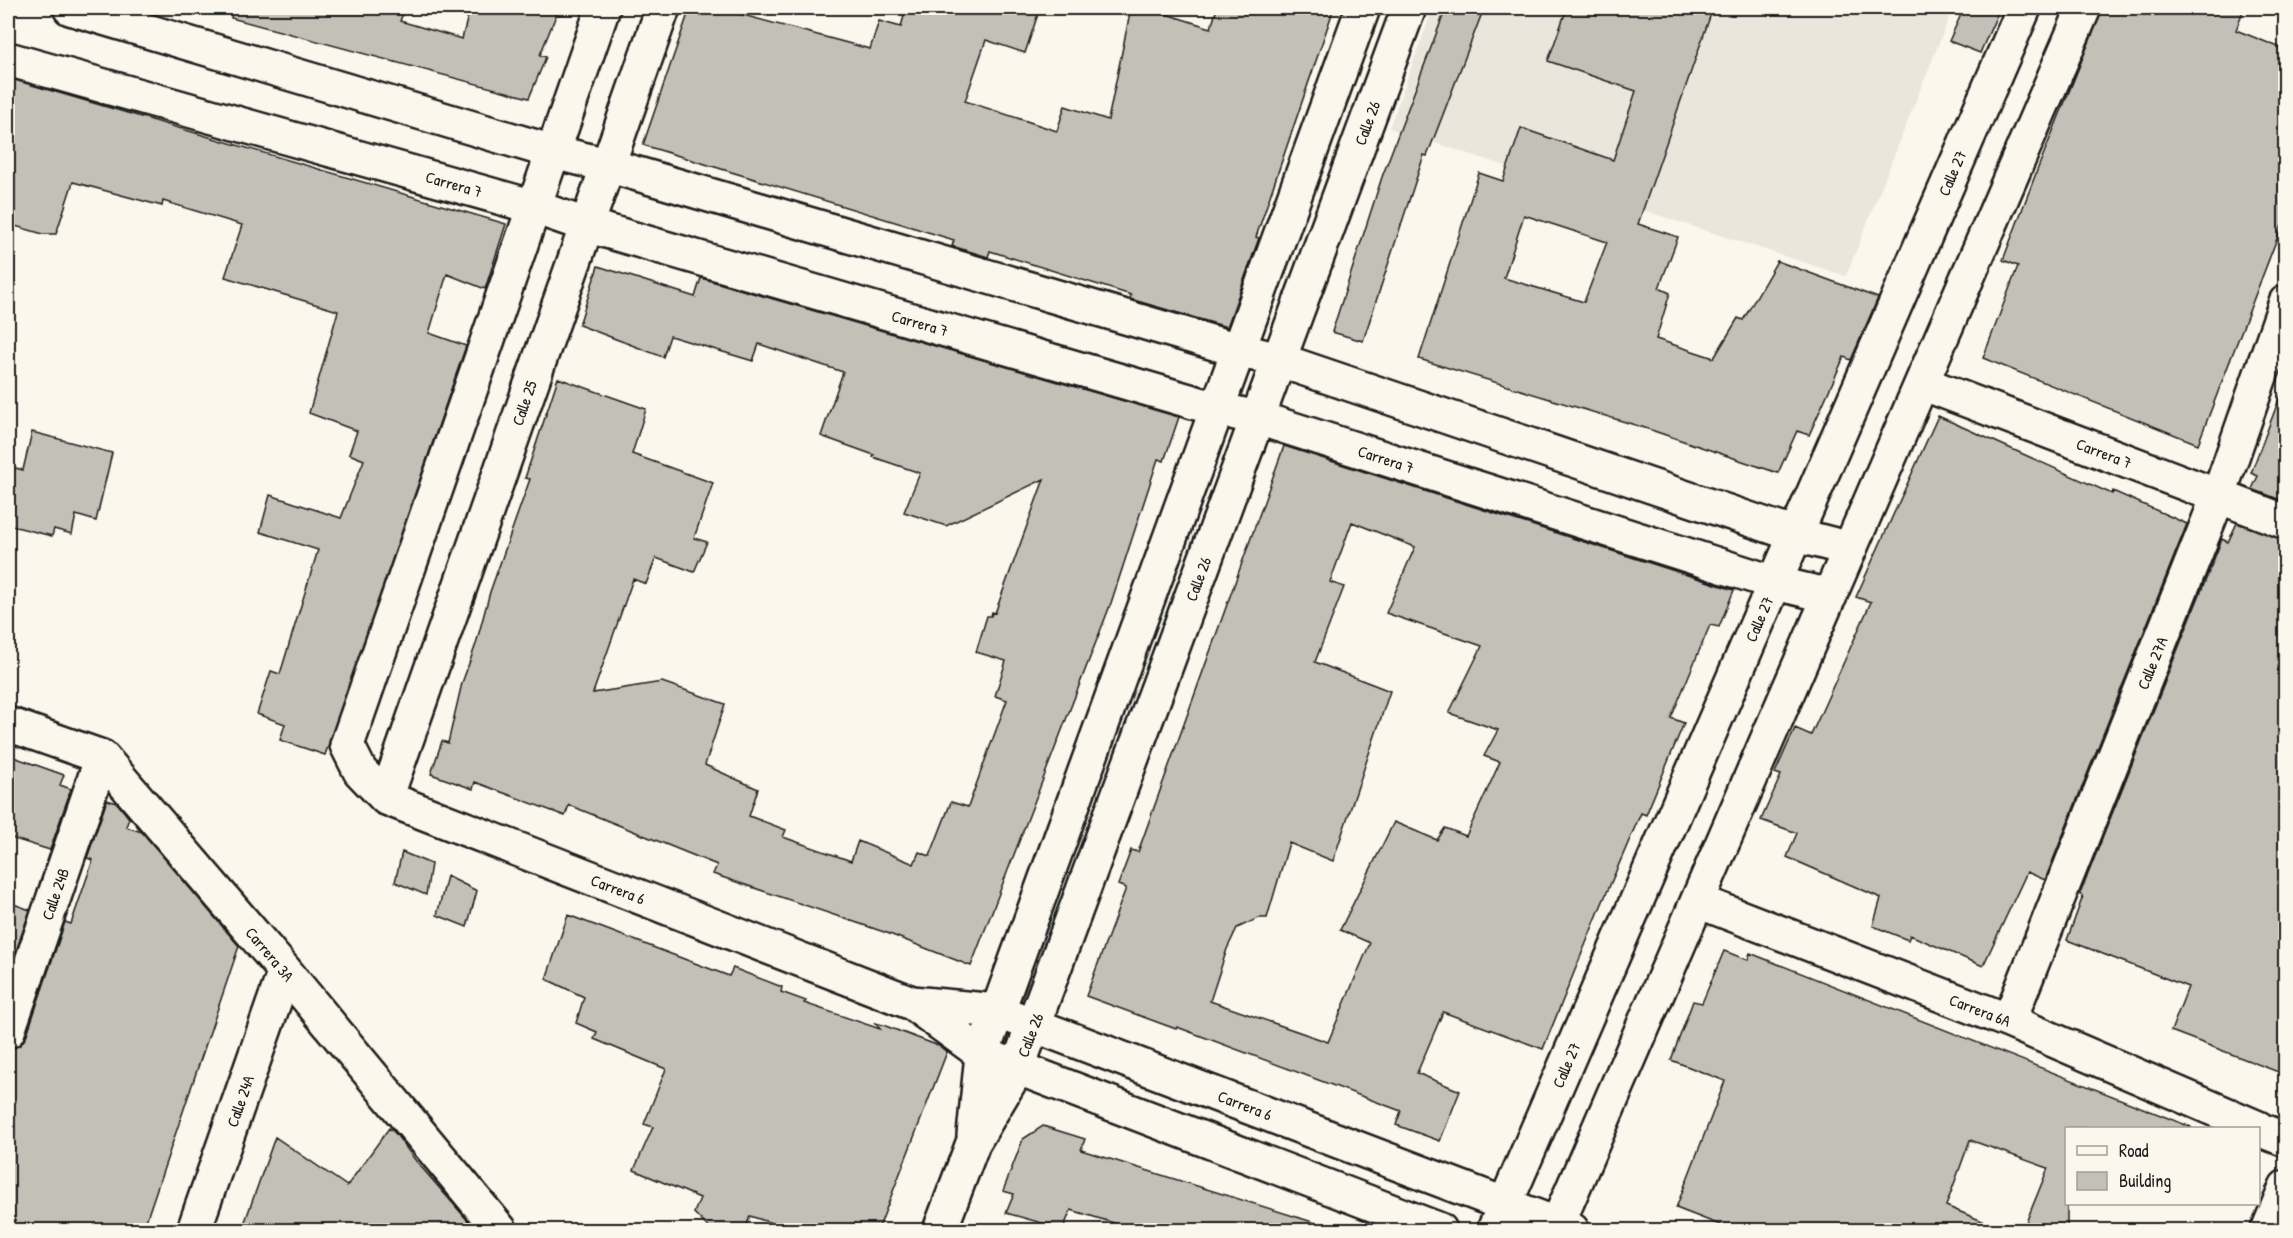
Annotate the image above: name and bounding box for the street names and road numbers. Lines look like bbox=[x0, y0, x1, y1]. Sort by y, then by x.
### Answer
street label: Calle 26 bbox=[1349, 98, 1385, 148]
street label: Calle 27 bbox=[1933, 147, 1971, 199]
street label: Carrera 7 bbox=[423, 165, 485, 203]
street label: Carrera 7 bbox=[889, 304, 951, 342]
street label: Calle 25 bbox=[506, 377, 542, 428]
street label: Carrera 7 bbox=[2073, 432, 2135, 474]
street label: Carrera 7 bbox=[1355, 440, 1417, 478]
street label: Calle 26 bbox=[1180, 554, 1216, 604]
street label: Calle 27 bbox=[1740, 593, 1778, 645]
street label: Calle 27A bbox=[2131, 633, 2173, 693]
street label: Calle 24B bbox=[36, 865, 74, 923]
street label: Carrera 6 bbox=[588, 869, 648, 909]
street label: Carrera 3A bbox=[241, 922, 299, 986]
street label: Carrera 6A bbox=[1946, 988, 2014, 1032]
street label: Calle 26 bbox=[1012, 1010, 1048, 1060]
street label: Calle 27 bbox=[1547, 1039, 1585, 1091]
street label: Calle 24A bbox=[221, 1072, 259, 1130]
street label: Carrera 6 bbox=[1215, 1085, 1275, 1125]

